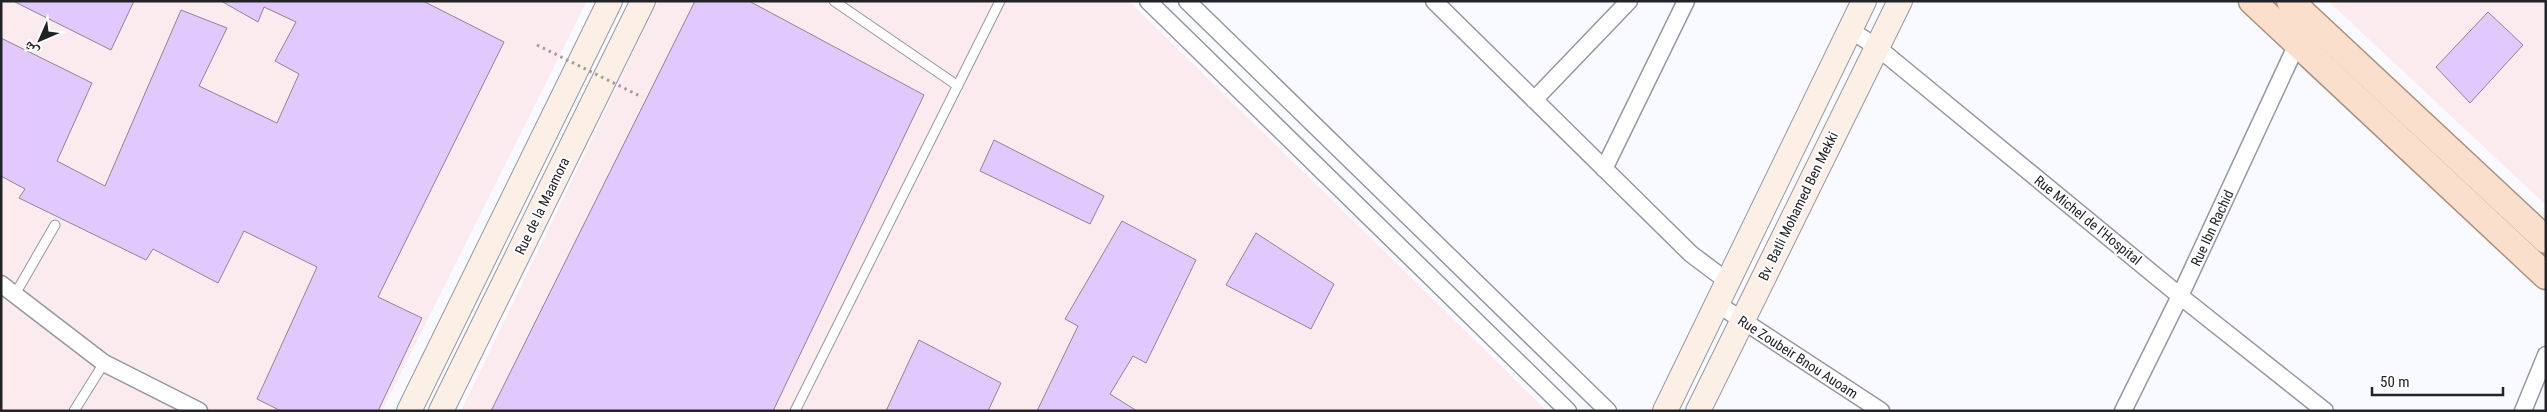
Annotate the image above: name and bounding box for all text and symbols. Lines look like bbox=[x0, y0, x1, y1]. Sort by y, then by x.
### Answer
north arrow bbox=[15, 15, 65, 65]
text: ش bbox=[20, 37, 42, 60]
street label: Bv. Batli Mohamed Ben Mekki bbox=[1755, 129, 1841, 283]
street label: Rue de la Maamora bbox=[512, 155, 572, 257]
street label: Rue Michel de l'Hospital bbox=[2031, 172, 2145, 268]
street label: Rue Ibn Rachid bbox=[2187, 188, 2237, 268]
street label: Rue Zoubeir Bnou Auoam bbox=[1735, 312, 1861, 402]
scale bar bbox=[2372, 364, 2503, 396]
text: 50 m bbox=[2380, 373, 2410, 391]

